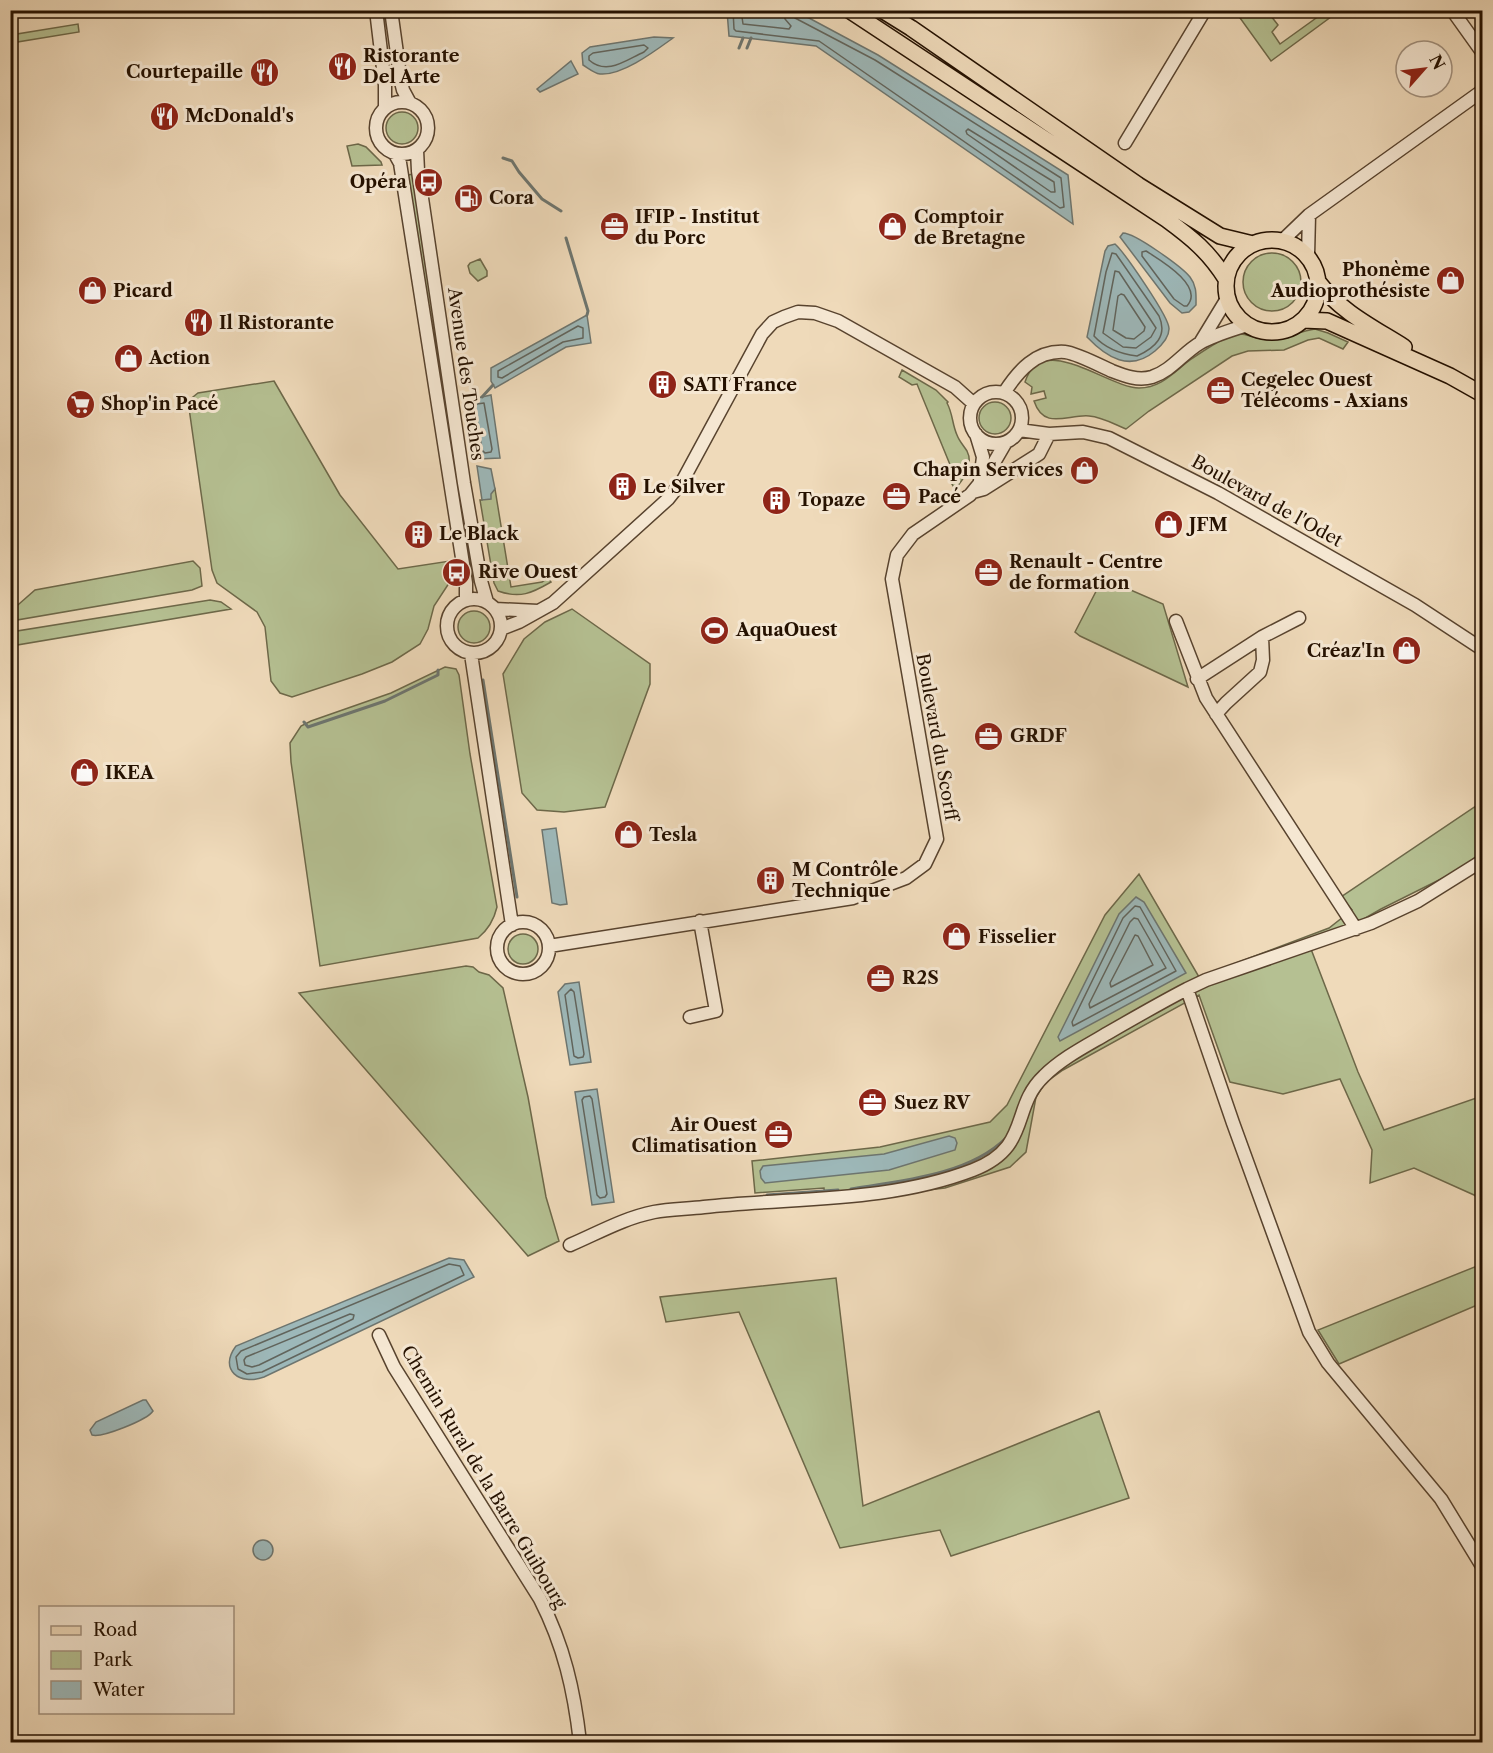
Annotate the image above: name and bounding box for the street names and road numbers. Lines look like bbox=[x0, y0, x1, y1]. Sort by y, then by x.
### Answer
street label: Avenue des Touches bbox=[443, 285, 489, 462]
street label: Boulevard de l'Odet bbox=[1188, 450, 1347, 552]
street label: Boulevard du Scorff bbox=[911, 652, 963, 825]
street label: Chemin Rural de la Barre Guibourg bbox=[397, 1341, 572, 1613]

